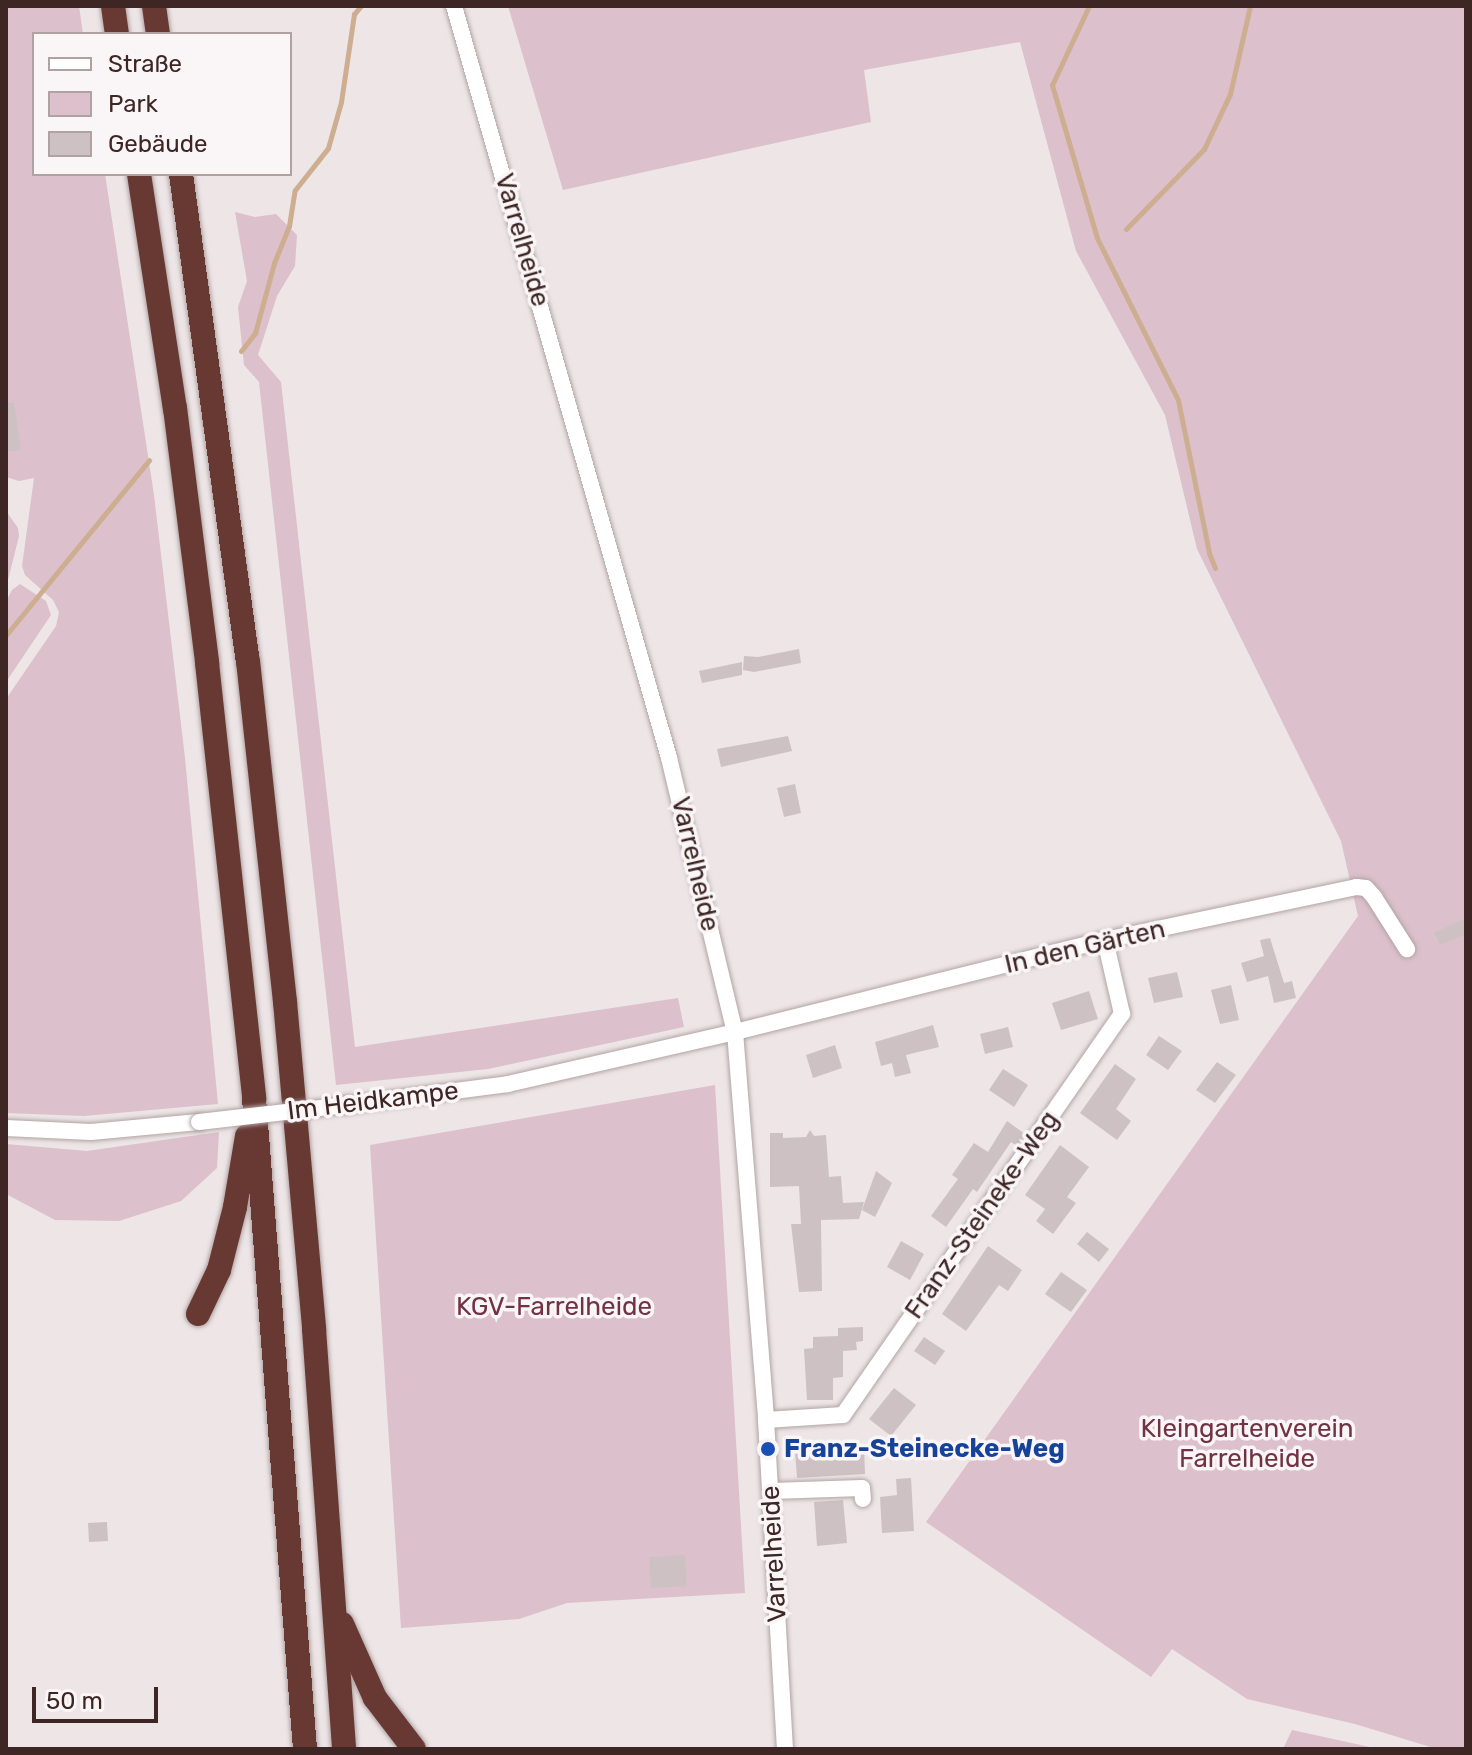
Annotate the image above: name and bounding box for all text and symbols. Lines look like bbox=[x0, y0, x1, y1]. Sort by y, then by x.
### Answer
legend bbox=[32, 32, 292, 176]
text: Straße bbox=[108, 50, 182, 78]
text: Park bbox=[108, 90, 158, 118]
text: Gebäude bbox=[108, 130, 207, 158]
street label: Varrelheide bbox=[488, 170, 556, 310]
street label: Varrelheide bbox=[664, 794, 726, 934]
street label: In den Gärten bbox=[1002, 913, 1168, 981]
street label: Im Heidkampe bbox=[286, 1075, 460, 1127]
street label: Franz-Steineke-Weg bbox=[898, 1105, 1066, 1325]
park label: KGV-Farrelheide bbox=[456, 1291, 652, 1323]
park label: Kleingartenverein Farrelheide bbox=[1140, 1413, 1354, 1474]
place label: Franz-Steinecke-Weg bbox=[784, 1433, 1065, 1465]
marker: Franz-Steinecke-Weg bbox=[759, 1440, 777, 1458]
street label: Varrelheide bbox=[755, 1485, 793, 1623]
scale bar bbox=[36, 1671, 162, 1721]
text: 50 m bbox=[46, 1687, 103, 1715]

